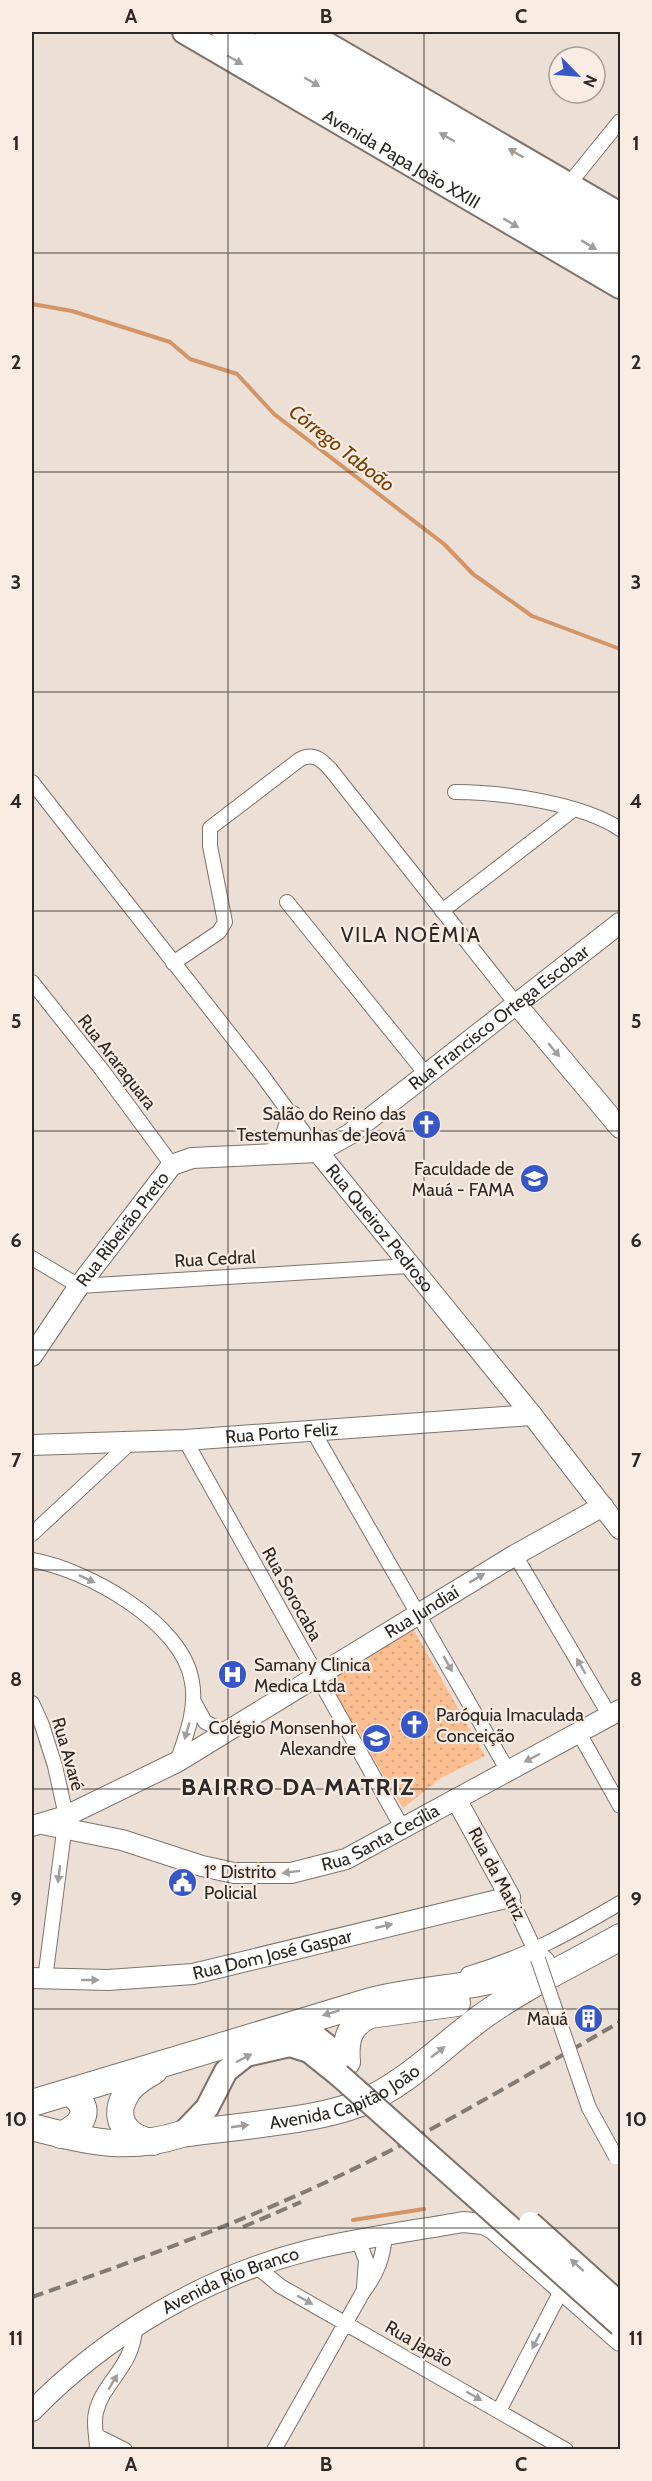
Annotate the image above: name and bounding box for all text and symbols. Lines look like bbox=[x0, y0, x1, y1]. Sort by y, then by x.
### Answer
text: A bbox=[125, 4, 138, 28]
text: B bbox=[320, 4, 332, 28]
text: C bbox=[515, 4, 527, 28]
north arrow bbox=[547, 45, 607, 105]
one-way arrow bbox=[227, 55, 243, 66]
text: N bbox=[579, 72, 601, 90]
one-way arrow bbox=[304, 77, 321, 87]
street label: Avenida Papa João XXIII bbox=[319, 105, 484, 214]
text: 1 bbox=[12, 131, 20, 155]
text: 1 bbox=[632, 131, 640, 155]
one-way arrow bbox=[438, 132, 455, 142]
one-way arrow bbox=[508, 147, 524, 158]
one-way arrow bbox=[503, 218, 520, 228]
one-way arrow bbox=[581, 239, 597, 250]
text: 2 bbox=[11, 350, 21, 374]
text: 2 bbox=[631, 350, 641, 374]
water label: Córrego Taboão bbox=[284, 399, 400, 497]
text: 3 bbox=[11, 570, 21, 594]
text: 3 bbox=[631, 570, 641, 594]
text: 4 bbox=[10, 789, 22, 813]
text: 4 bbox=[630, 789, 642, 813]
district label: VILA NOÊMIA bbox=[341, 922, 481, 947]
street label: Rua Francisco Ortega Escobar bbox=[404, 940, 594, 1095]
text: 5 bbox=[11, 1009, 21, 1033]
text: 5 bbox=[631, 1009, 641, 1033]
street label: Rua Araraquara bbox=[73, 1010, 161, 1114]
one-way arrow bbox=[548, 1042, 561, 1058]
place label: Salão do Reino das Testemunhas de Jeová bbox=[237, 1103, 406, 1146]
church icon: Salão do Reino das Testemunhas de Jeová bbox=[411, 1108, 443, 1140]
place label: Faculdade de Mauá - FAMA bbox=[412, 1158, 514, 1201]
street label: Rua Queiroz Pedroso bbox=[321, 1159, 439, 1297]
school or university icon: Faculdade de Mauá - FAMA bbox=[519, 1163, 551, 1195]
street label: Rua Ribeirão Preto bbox=[72, 1167, 174, 1291]
text: 6 bbox=[10, 1228, 22, 1252]
text: 6 bbox=[630, 1228, 642, 1252]
street label: Rua Cedral bbox=[174, 1246, 257, 1272]
street label: Rua Porto Feliz bbox=[225, 1418, 339, 1448]
text: 7 bbox=[11, 1448, 22, 1472]
text: 7 bbox=[631, 1448, 642, 1472]
street label: Rua Sorocaba bbox=[257, 1543, 327, 1645]
one-way arrow bbox=[469, 1572, 485, 1583]
one-way arrow bbox=[78, 1574, 95, 1583]
street label: Rua Jundiaí bbox=[381, 1581, 463, 1643]
place label: Samany Clinica Medica Ltda bbox=[254, 1654, 371, 1697]
one-way arrow bbox=[443, 1656, 453, 1673]
one-way arrow bbox=[575, 1658, 586, 1674]
hospital icon: Samany Clinica Medica Ltda bbox=[217, 1659, 249, 1691]
text: 8 bbox=[10, 1667, 22, 1691]
text: 8 bbox=[630, 1667, 642, 1691]
place label: Paróquia Imaculada Conceição bbox=[436, 1704, 584, 1747]
church icon: Paróquia Imaculada Conceição bbox=[399, 1709, 431, 1741]
street label: Rua Avaré bbox=[47, 1715, 89, 1793]
place label: Colégio Monsenhor Alexandre bbox=[208, 1717, 356, 1760]
one-way arrow bbox=[182, 1722, 191, 1740]
school or university icon: Colégio Monsenhor Alexandre bbox=[361, 1722, 393, 1754]
one-way arrow bbox=[524, 1753, 541, 1763]
district label: BAIRRO DA MATRIZ bbox=[181, 1772, 415, 1801]
street label: Rua Santa Cecília bbox=[319, 1799, 443, 1876]
street label: Rua da Matriz bbox=[463, 1824, 531, 1925]
place label: 1º Distrito Policial bbox=[204, 1861, 276, 1904]
one-way arrow bbox=[54, 1865, 63, 1884]
public building icon: 1º Distrito Policial bbox=[167, 1866, 199, 1898]
one-way arrow bbox=[281, 1867, 300, 1877]
text: 9 bbox=[10, 1887, 22, 1911]
text: 9 bbox=[630, 1887, 642, 1911]
one-way arrow bbox=[374, 1921, 393, 1931]
street label: Rua Dom José Gaspar bbox=[191, 1925, 355, 1985]
one-way arrow bbox=[80, 1975, 99, 1985]
building icon: Mauá bbox=[573, 2003, 605, 2035]
place label: Mauá bbox=[527, 2008, 568, 2030]
one-way arrow bbox=[322, 2009, 340, 2018]
one-way arrow bbox=[430, 2045, 446, 2058]
one-way arrow bbox=[236, 2053, 253, 2063]
street label: Avenida Capitão João bbox=[268, 2060, 424, 2134]
text: 10 bbox=[5, 2107, 27, 2131]
text: 10 bbox=[625, 2107, 647, 2131]
one-way arrow bbox=[231, 2121, 250, 2130]
street label: Avenida Rio Branco bbox=[158, 2242, 301, 2319]
one-way arrow bbox=[570, 2259, 585, 2272]
one-way arrow bbox=[296, 2294, 313, 2304]
street label: Rua Japão bbox=[381, 2316, 457, 2372]
text: 11 bbox=[9, 2326, 23, 2350]
text: 11 bbox=[629, 2326, 643, 2350]
one-way arrow bbox=[531, 2332, 540, 2349]
one-way arrow bbox=[108, 2374, 119, 2390]
one-way arrow bbox=[466, 2391, 482, 2402]
text: A bbox=[125, 2452, 138, 2476]
text: B bbox=[320, 2452, 332, 2476]
text: C bbox=[515, 2452, 527, 2476]

